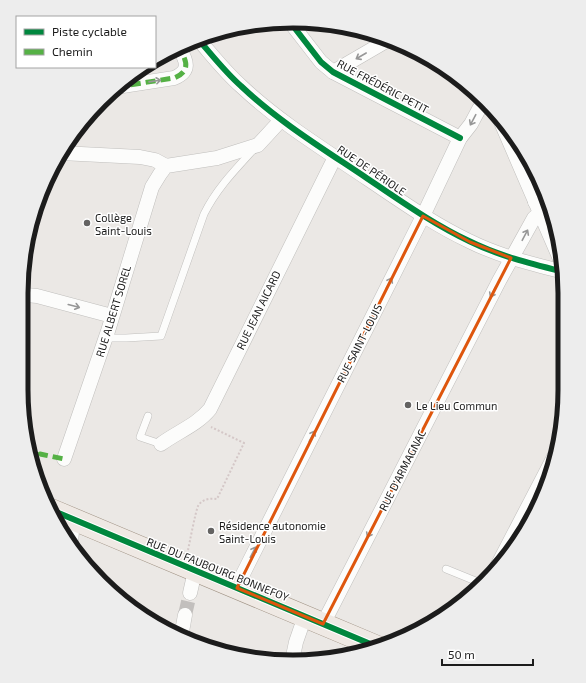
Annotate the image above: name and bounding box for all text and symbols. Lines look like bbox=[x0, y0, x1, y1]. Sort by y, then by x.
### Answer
legend bbox=[16, 16, 156, 68]
text: Piste cyclable bbox=[52, 24, 127, 38]
text: Chemin bbox=[52, 44, 93, 58]
one-way arrow bbox=[355, 52, 367, 60]
street label: RUE FRÉDÉRIC PETIT bbox=[335, 56, 432, 116]
one-way arrow bbox=[148, 77, 161, 85]
one-way arrow bbox=[469, 114, 476, 126]
street label: RUE DE PÉRIOLE bbox=[335, 142, 409, 198]
place label: Collège Saint-Louis bbox=[95, 211, 152, 237]
marker: Collège Saint-Louis bbox=[82, 218, 92, 228]
one-way arrow bbox=[522, 229, 529, 241]
street label: RUE ALBERT SOREL bbox=[93, 263, 133, 358]
street label: RUE JEAN AICARD bbox=[233, 268, 283, 352]
one-way arrow bbox=[386, 277, 393, 289]
one-way arrow bbox=[489, 286, 496, 298]
street label: RUE SAINT-LOUIS bbox=[334, 302, 384, 384]
one-way arrow bbox=[68, 303, 81, 310]
place label: Le Lieu Commun bbox=[416, 399, 497, 412]
marker: Le Lieu Commun bbox=[403, 400, 413, 410]
street label: RUE D'ARMAGNAC bbox=[376, 427, 428, 513]
one-way arrow bbox=[309, 430, 316, 442]
place label: Résidence autonomie Saint-Louis bbox=[219, 519, 326, 545]
marker: Résidence autonomie Saint-Louis bbox=[206, 526, 216, 536]
one-way arrow bbox=[365, 526, 373, 538]
street label: RUE DU FAUBOURG BONNEFOY bbox=[145, 534, 292, 604]
one-way arrow bbox=[250, 547, 258, 559]
scale bar bbox=[442, 641, 533, 667]
text: 50 m bbox=[448, 647, 475, 661]

